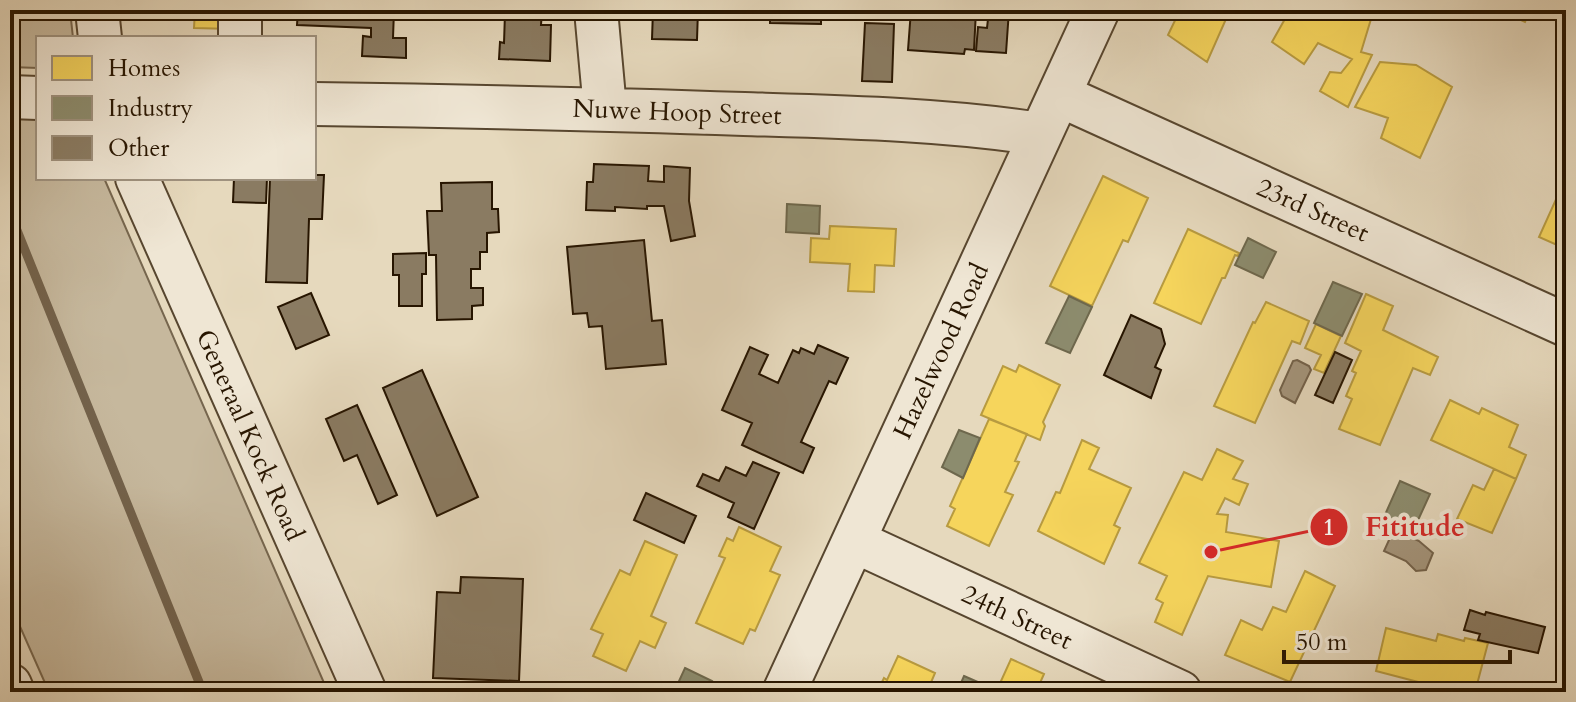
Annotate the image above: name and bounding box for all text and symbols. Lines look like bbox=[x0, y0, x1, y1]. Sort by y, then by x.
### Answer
legend bbox=[36, 36, 316, 180]
text: Homes bbox=[108, 52, 180, 85]
street label: Nuwe Hoop Street bbox=[572, 91, 782, 133]
text: Industry bbox=[108, 92, 193, 125]
text: Other bbox=[108, 132, 169, 165]
street label: 23rd Street bbox=[1251, 170, 1375, 250]
street label: Hazelwood Road bbox=[885, 257, 997, 444]
street label: Generaal Kock Road bbox=[188, 324, 312, 546]
callout: Fititude bbox=[1309, 501, 1481, 553]
text: Fititude bbox=[1365, 508, 1465, 546]
text: 1 bbox=[1323, 511, 1335, 544]
street label: 24th Street bbox=[956, 576, 1078, 658]
scale bar bbox=[1284, 614, 1510, 664]
text: 50 m bbox=[1296, 626, 1348, 659]

